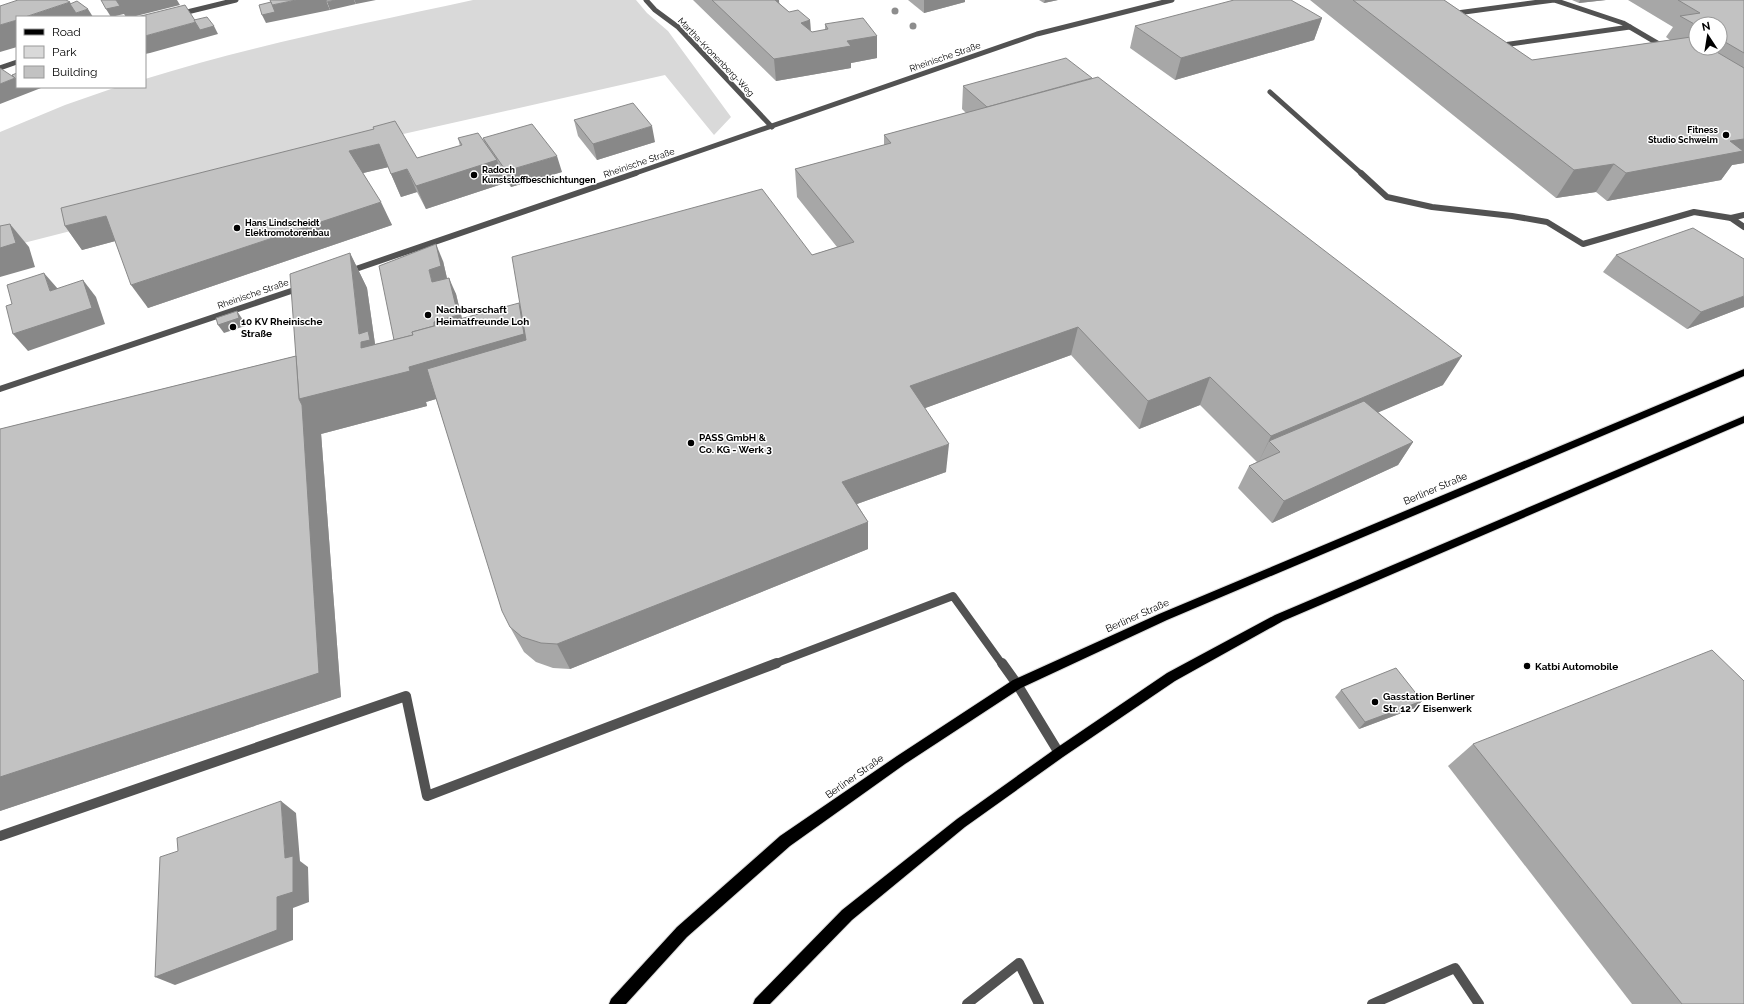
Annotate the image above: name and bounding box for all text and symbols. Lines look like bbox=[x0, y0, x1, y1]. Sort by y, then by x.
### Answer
legend bbox=[16, 16, 146, 88]
street label: Martha-Kronenberg-Weg bbox=[676, 16, 756, 98]
north arrow bbox=[1688, 16, 1728, 56]
text: N bbox=[1701, 19, 1711, 34]
text: Road bbox=[52, 25, 81, 39]
street label: Rheinische Straße bbox=[908, 40, 982, 74]
text: Park bbox=[52, 45, 77, 59]
text: Building bbox=[52, 65, 98, 79]
place label: Fitness Studio Schwelm bbox=[1648, 125, 1719, 145]
marker: Fitness Studio Schwelm bbox=[1721, 130, 1731, 140]
street label: Rheinische Straße bbox=[602, 146, 676, 180]
place label: Radoch Kunststoffbeschichtungen bbox=[482, 165, 596, 185]
marker: Radoch Kunststoffbeschichtungen bbox=[469, 170, 479, 180]
place label: Hans Lindscheidt Elektromotorenbau bbox=[245, 218, 330, 238]
marker: Hans Lindscheidt Elektromotorenbau bbox=[232, 223, 242, 233]
street label: Rheinische Straße bbox=[216, 277, 290, 311]
place label: Nachbarschaft Heimatfreunde Loh bbox=[436, 304, 529, 327]
marker: Nachbarschaft Heimatfreunde Loh bbox=[423, 310, 433, 320]
place label: 10 KV Rheinische Straße bbox=[241, 316, 322, 339]
marker: 10 KV Rheinische Straße bbox=[228, 322, 238, 332]
place label: PASS GmbH & Co. KG - Werk 3 bbox=[699, 432, 772, 455]
marker: PASS GmbH & Co. KG - Werk 3 bbox=[686, 438, 696, 448]
street label: Berliner Straße bbox=[1402, 470, 1469, 507]
street label: Berliner Straße bbox=[1104, 597, 1171, 634]
marker: Katbi Automobile bbox=[1522, 661, 1532, 671]
place label: Katbi Automobile bbox=[1535, 661, 1618, 672]
place label: Gasstation Berliner Str. 12 / Eisenwerk bbox=[1383, 691, 1475, 714]
marker: Gasstation Berliner Str. 12 / Eisenwerk bbox=[1370, 697, 1380, 707]
street label: Berliner Straße bbox=[823, 752, 885, 800]

